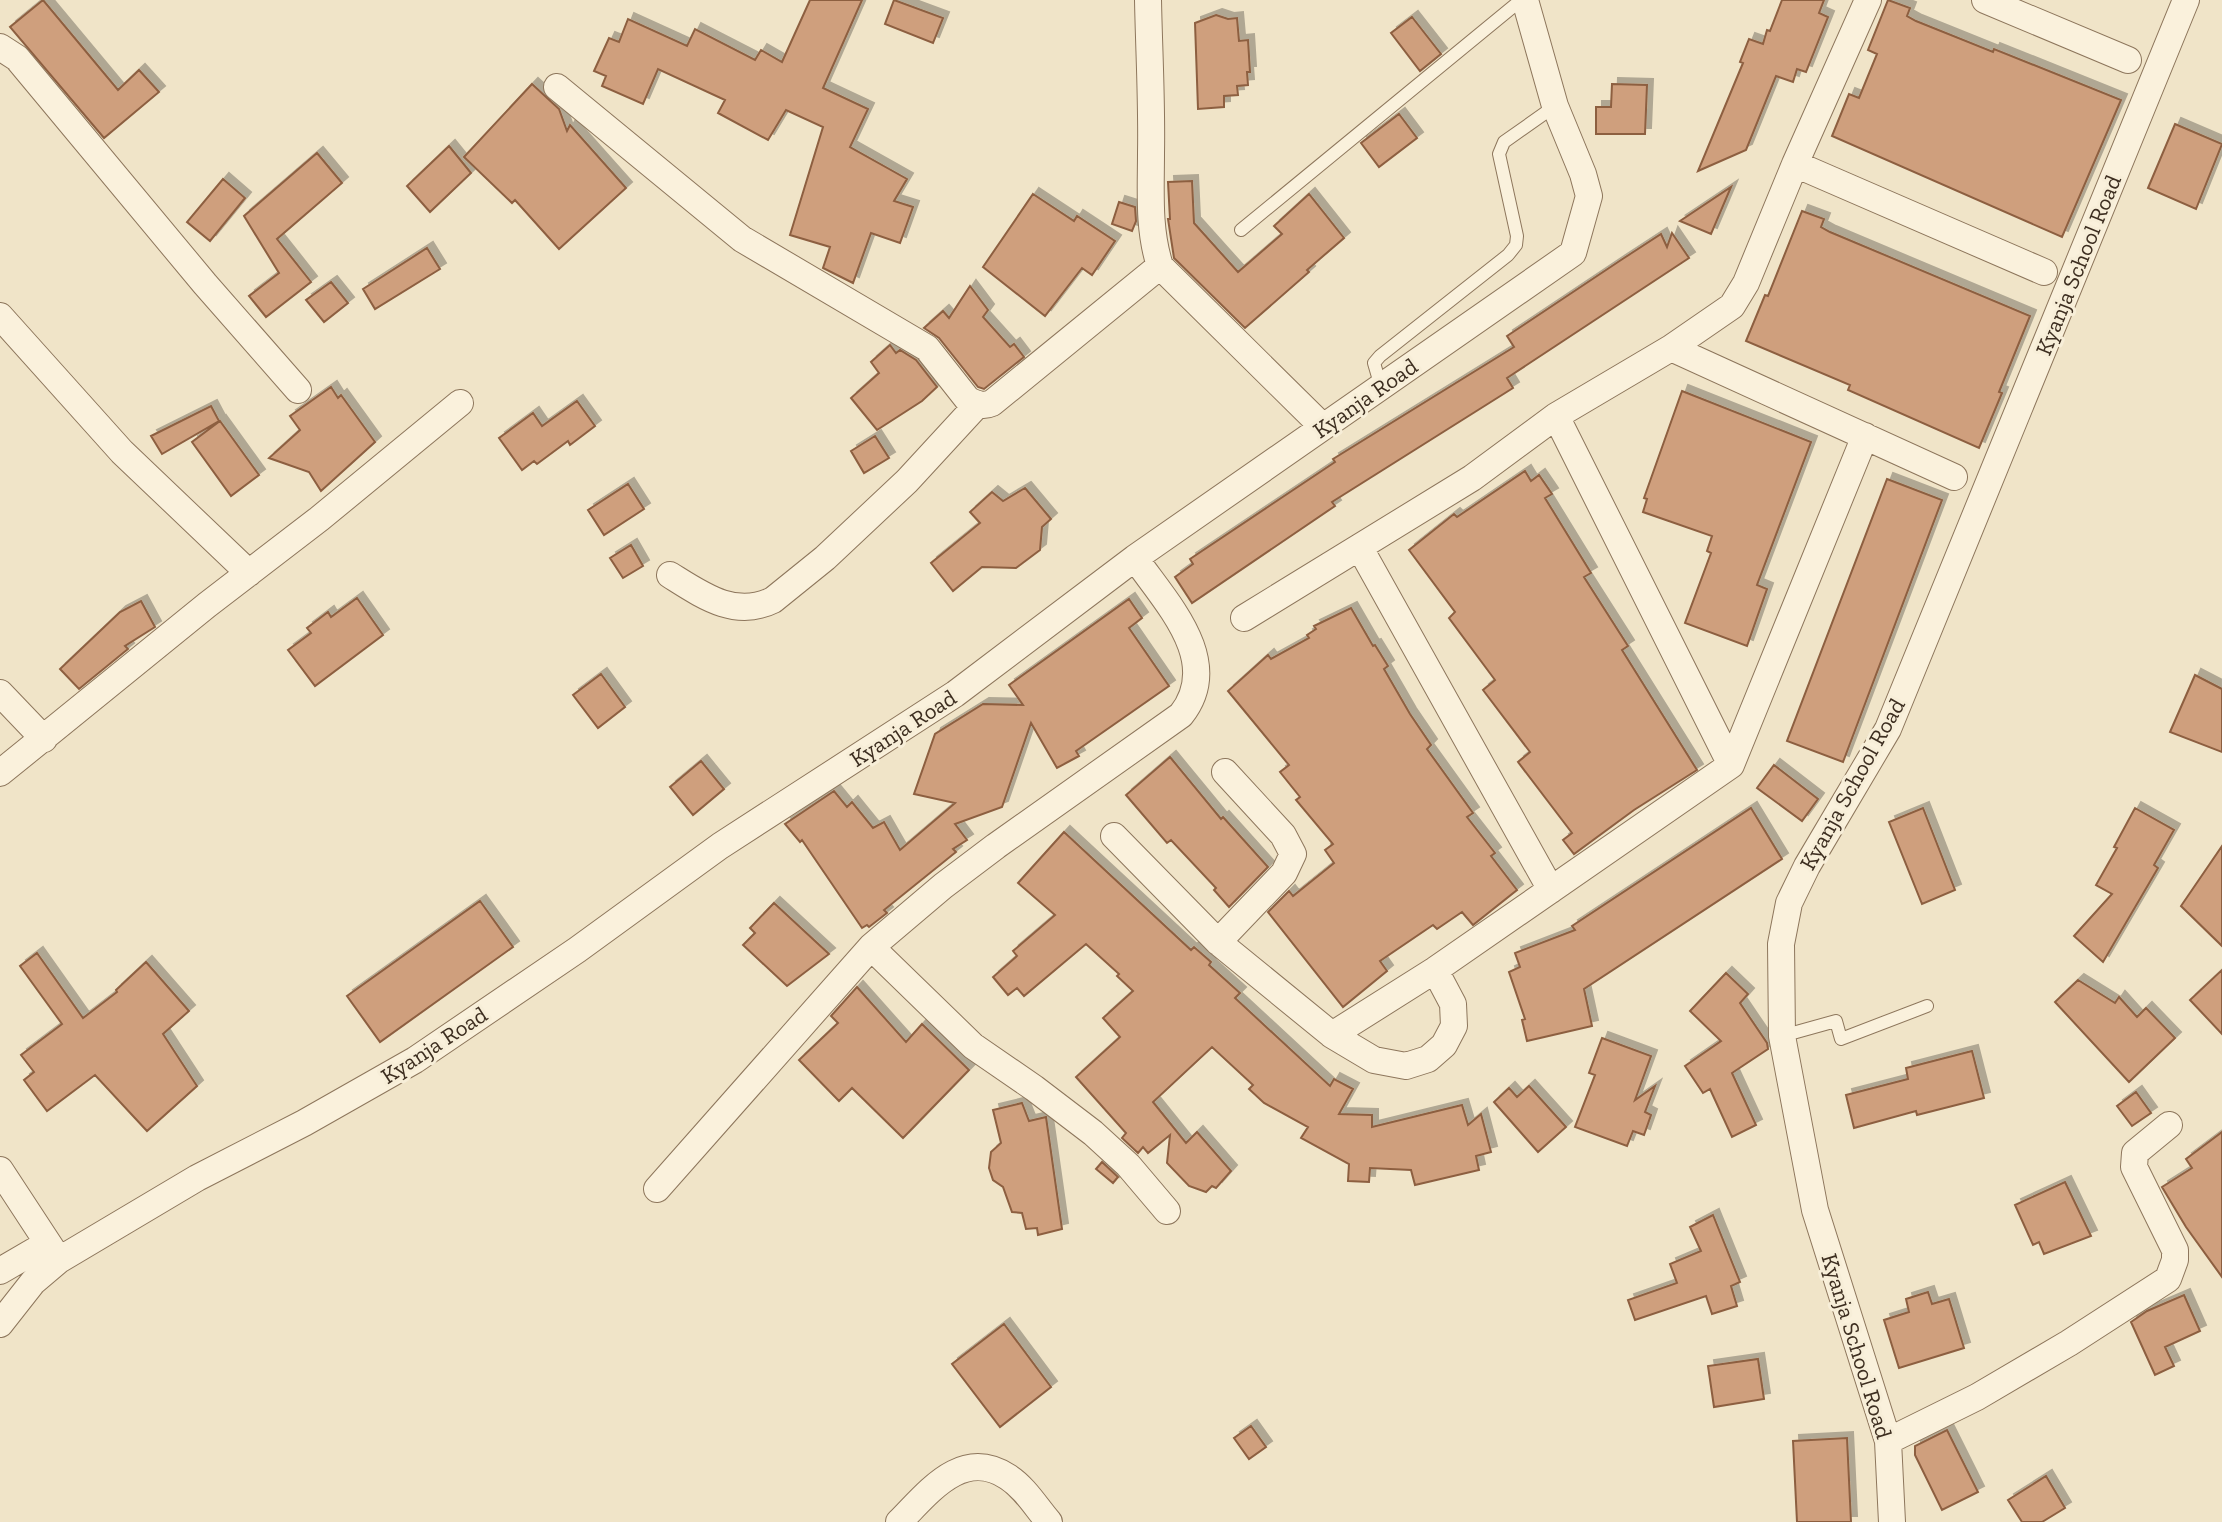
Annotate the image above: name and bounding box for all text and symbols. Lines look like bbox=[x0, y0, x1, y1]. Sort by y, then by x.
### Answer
street label: Kyanja School Road bbox=[2029, 170, 2127, 359]
street label: Kyanja Road bbox=[1307, 352, 1423, 444]
street label: Kyanja Road bbox=[845, 683, 962, 773]
street label: Kyanja School Road bbox=[1793, 693, 1911, 875]
street label: Kyanja Road bbox=[376, 1000, 493, 1090]
street label: Kyanja School Road bbox=[1816, 1250, 1899, 1442]

